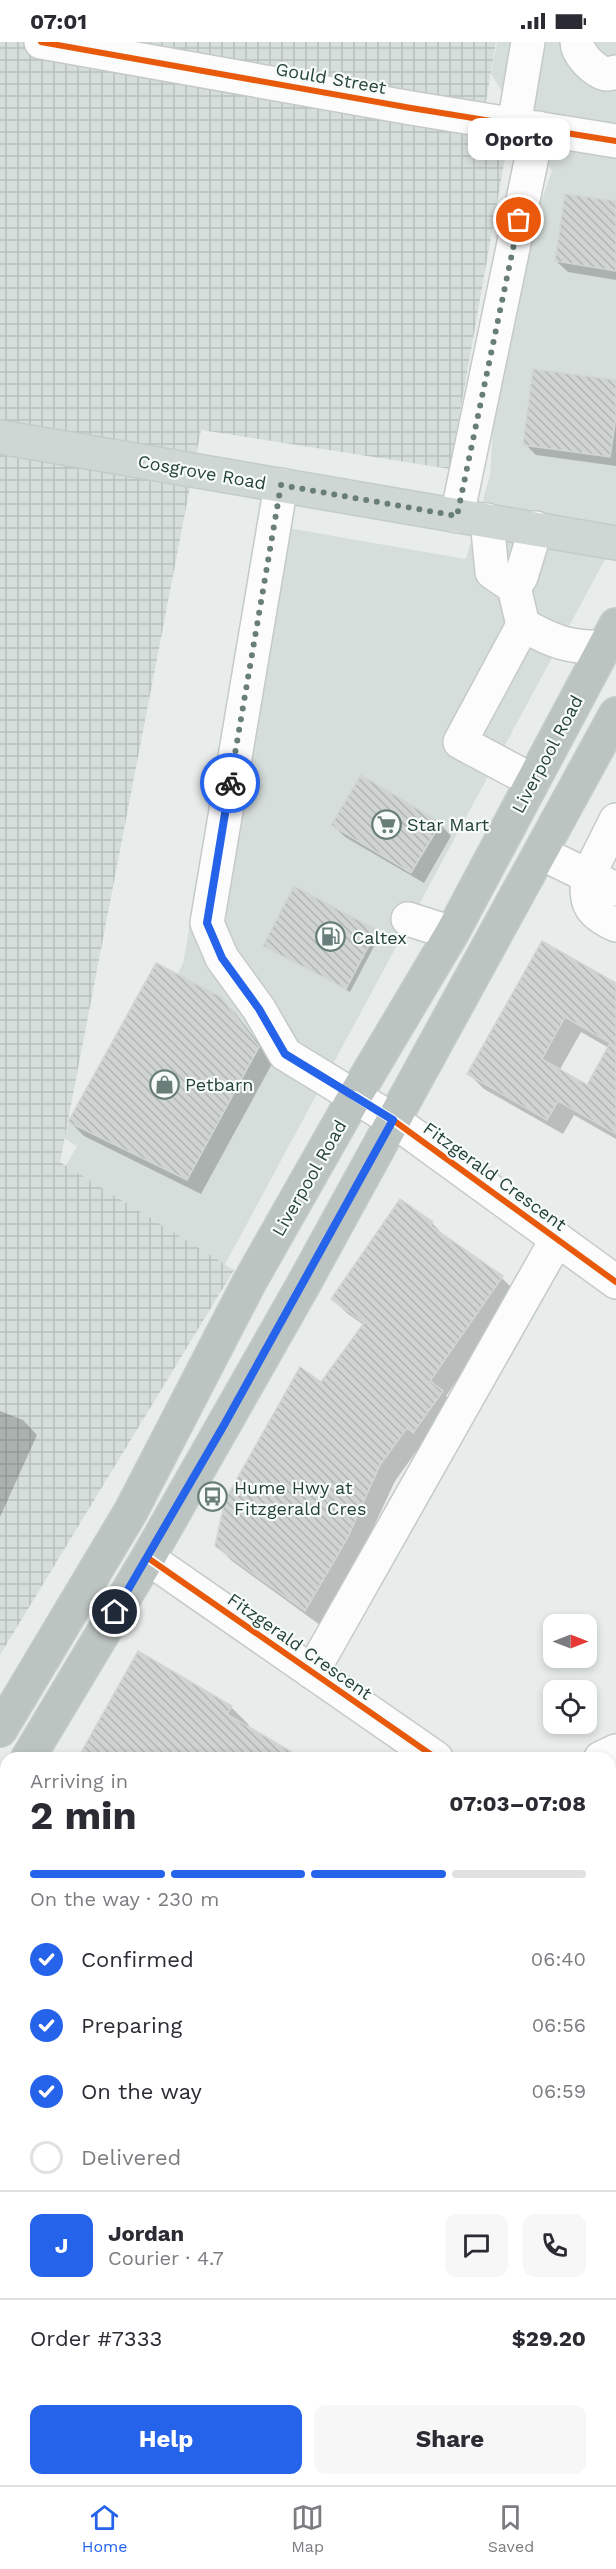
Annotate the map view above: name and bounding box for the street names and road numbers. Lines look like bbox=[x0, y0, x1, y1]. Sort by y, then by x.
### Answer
street label: Gould Street bbox=[274, 58, 388, 98]
street label: Cosgrove Road bbox=[136, 450, 268, 494]
street label: Liverpool Road bbox=[507, 691, 587, 817]
street label: Liverpool Road bbox=[267, 1116, 351, 1240]
street label: Fitzgerald Crescent bbox=[419, 1117, 571, 1235]
street label: Fitzgerald Crescent bbox=[224, 1588, 377, 1704]

